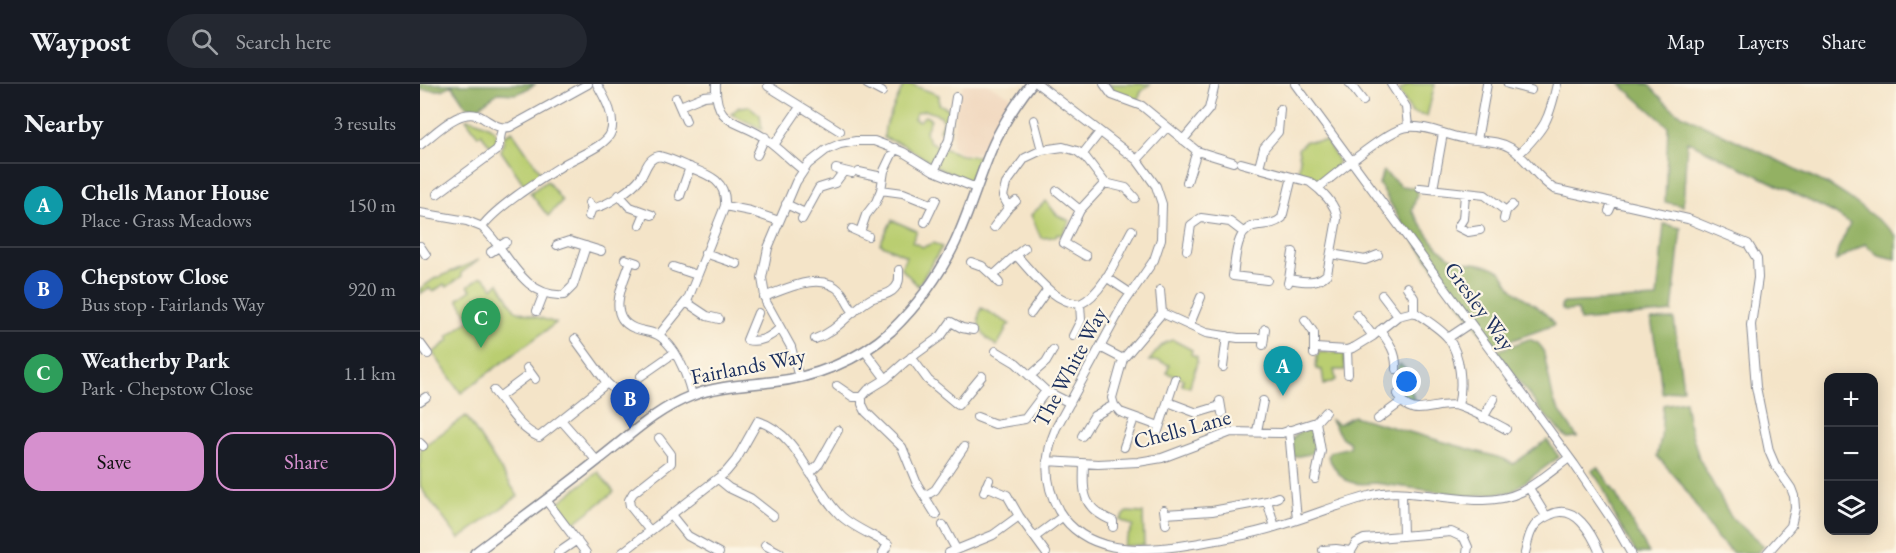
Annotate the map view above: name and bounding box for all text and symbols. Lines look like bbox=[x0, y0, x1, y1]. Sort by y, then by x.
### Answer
search box bbox=[167, 14, 587, 68]
text: Waypost bbox=[30, 23, 131, 59]
icon: search bbox=[188, 25, 221, 58]
text: Search here bbox=[236, 27, 331, 56]
text: Map bbox=[1667, 28, 1705, 55]
text: Layers bbox=[1738, 28, 1789, 55]
text: Share bbox=[1822, 28, 1866, 55]
text: Nearby bbox=[24, 106, 104, 140]
text: 3 results bbox=[333, 110, 396, 136]
text: Chells Manor House bbox=[81, 178, 269, 207]
text: A bbox=[36, 192, 51, 218]
text: 150 m bbox=[348, 192, 396, 218]
text: Place · Grass Meadows bbox=[81, 207, 252, 233]
street label: Gresley Way bbox=[1438, 256, 1522, 357]
text: Chepstow Close bbox=[81, 262, 229, 291]
text: B bbox=[37, 276, 50, 302]
text: 920 m bbox=[348, 276, 396, 302]
text: Bus stop · Fairlands Way bbox=[81, 291, 265, 317]
pin: C bbox=[462, 298, 500, 348]
street label: The White Way bbox=[1026, 302, 1114, 432]
street label: Fairlands Way bbox=[688, 341, 808, 391]
text: Weatherby Park bbox=[81, 346, 229, 375]
pin: A bbox=[1264, 346, 1302, 396]
text: C bbox=[36, 360, 51, 386]
text: 1.1 km bbox=[343, 360, 396, 386]
your location bbox=[1392, 367, 1421, 396]
map controls bbox=[1824, 373, 1878, 535]
button: + bbox=[1824, 373, 1878, 427]
text: Park · Chepstow Close bbox=[81, 375, 253, 401]
pin: B bbox=[610, 380, 650, 429]
street label: Chells Lane bbox=[1130, 402, 1234, 456]
button: − bbox=[1824, 427, 1878, 481]
button: Save bbox=[24, 432, 204, 491]
button: Share bbox=[216, 432, 396, 491]
button: layers bbox=[1824, 481, 1878, 535]

